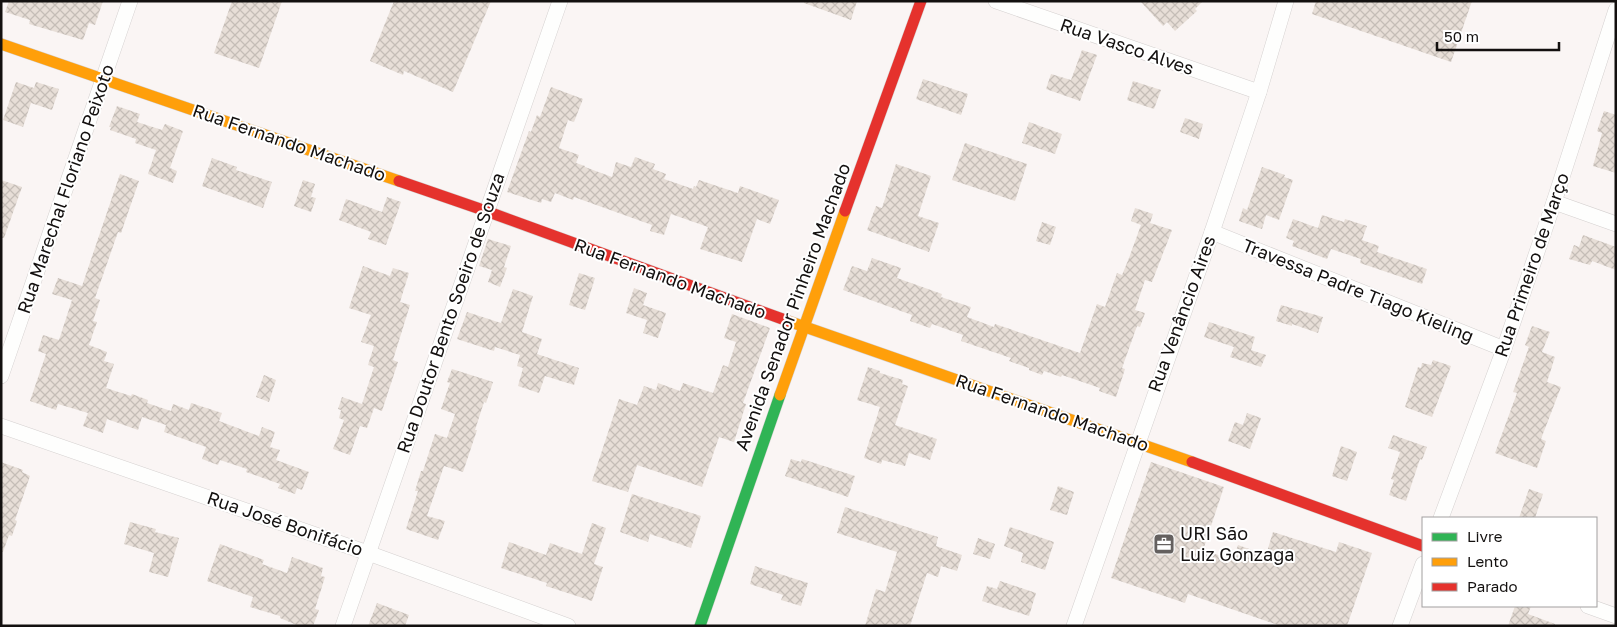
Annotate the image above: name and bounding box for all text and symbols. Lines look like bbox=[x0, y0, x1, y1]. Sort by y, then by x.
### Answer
street label: Rua Vasco Alves bbox=[1058, 13, 1197, 79]
scale bar bbox=[1437, 20, 1560, 52]
text: 50 m bbox=[1444, 27, 1479, 45]
street label: Rua Marechal Floriano Peixoto bbox=[12, 61, 118, 316]
street label: Rua Fernando Machado bbox=[190, 99, 389, 185]
street label: Avenida Senador Pinheiro Machado bbox=[730, 160, 854, 453]
street label: Rua Doutor Bento Soeiro de Souza bbox=[392, 169, 509, 456]
street label: Rua Primeiro de Março bbox=[1489, 170, 1573, 360]
street label: Rua Venâncio Aires bbox=[1143, 232, 1220, 395]
street label: Rua Fernando Machado bbox=[571, 233, 769, 323]
street label: Travessa Padre Tiago Kieling bbox=[1239, 233, 1477, 347]
street label: Rua Fernando Machado bbox=[953, 369, 1152, 455]
street label: Rua José Bonifácio bbox=[205, 486, 366, 560]
legend bbox=[1422, 517, 1597, 607]
place label: URI São Luiz Gonzaga bbox=[1180, 522, 1294, 565]
text: Livre bbox=[1467, 527, 1503, 545]
office icon: URI São Luiz Gonzaga bbox=[1152, 532, 1176, 556]
text: Lento bbox=[1467, 552, 1508, 570]
text: Parado bbox=[1467, 577, 1518, 595]

